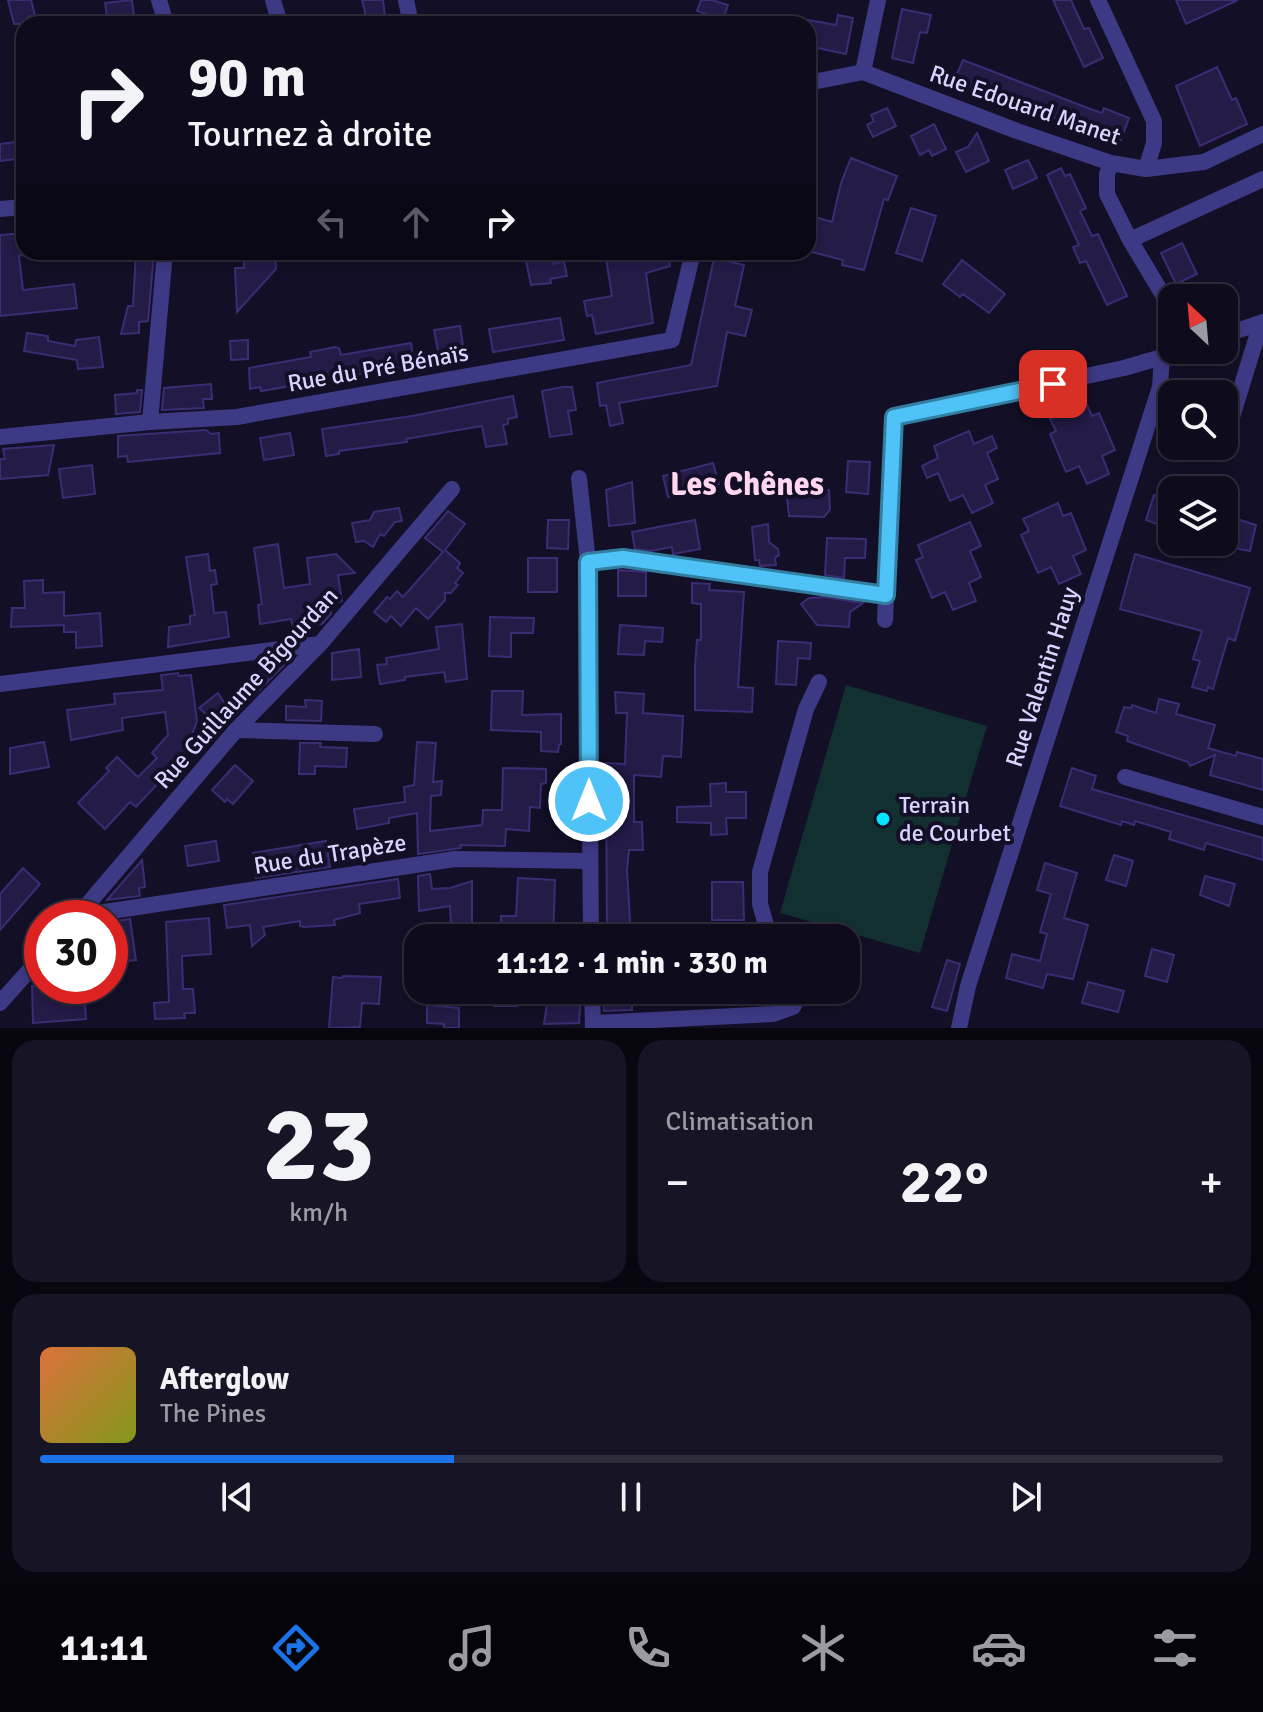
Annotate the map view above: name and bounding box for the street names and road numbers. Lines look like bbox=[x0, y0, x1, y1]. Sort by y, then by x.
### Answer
street label: Rue Edouard Manet bbox=[926, 58, 1124, 152]
street label: Rue du Pré Bénaïs bbox=[285, 337, 471, 399]
street label: Rue Guillaume Bigourdan bbox=[148, 581, 344, 795]
street label: Rue Valentin Hauy bbox=[999, 583, 1085, 771]
street label: Rue du Trapèze bbox=[252, 827, 408, 881]

